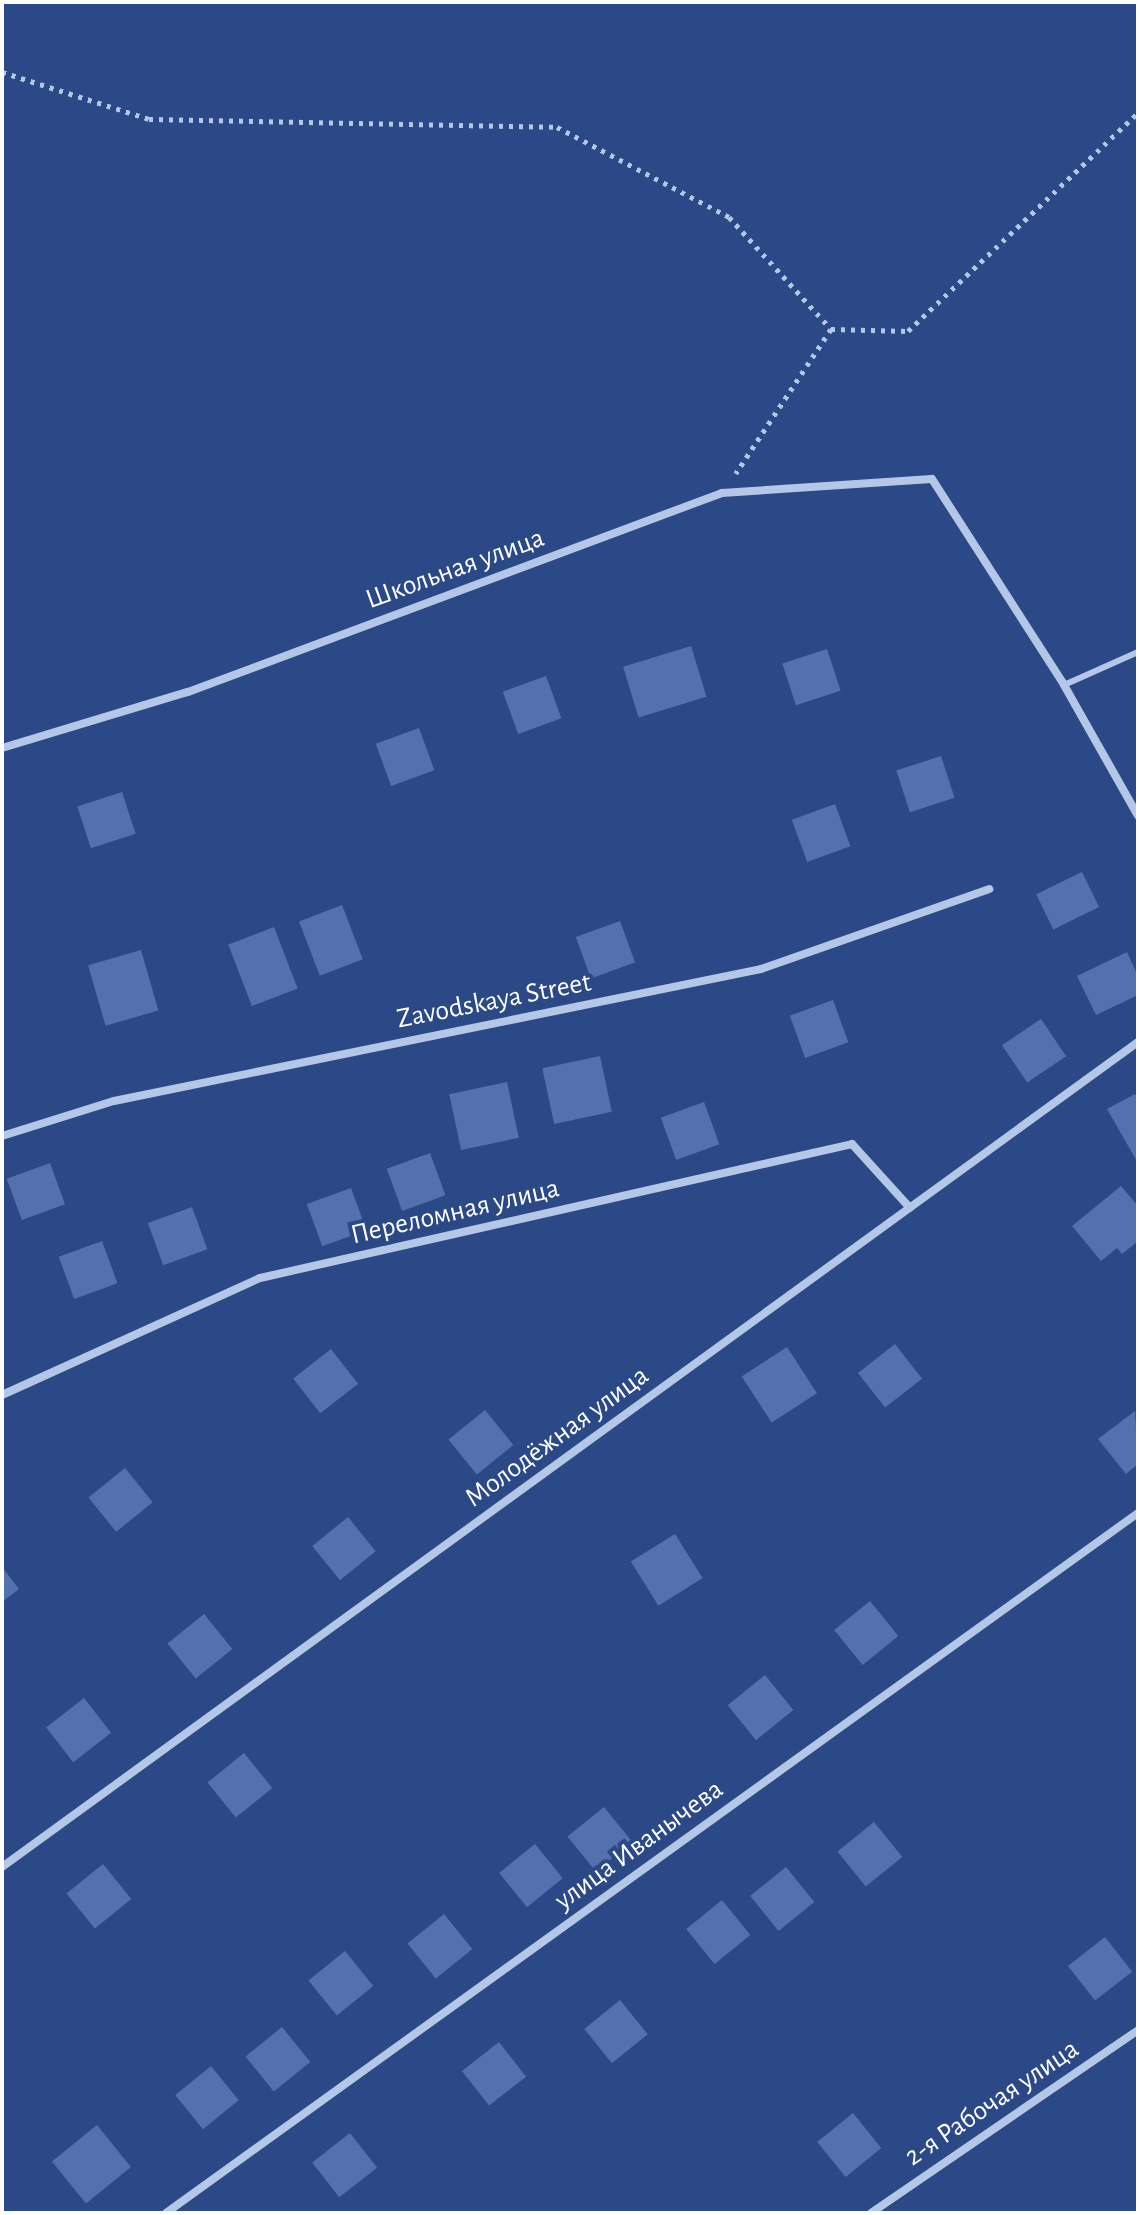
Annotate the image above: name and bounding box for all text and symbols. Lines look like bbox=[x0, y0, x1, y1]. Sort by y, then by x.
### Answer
street label: Школьная улица bbox=[361, 521, 549, 617]
street label: Zavodskaya Street bbox=[394, 966, 594, 1036]
street label: Переломная улица bbox=[347, 1172, 563, 1252]
street label: Молодёжная улица bbox=[459, 1359, 655, 1515]
street label: улица Иванычева bbox=[548, 1773, 730, 1917]
street label: 2-я Рабочая улица bbox=[899, 2032, 1085, 2174]

